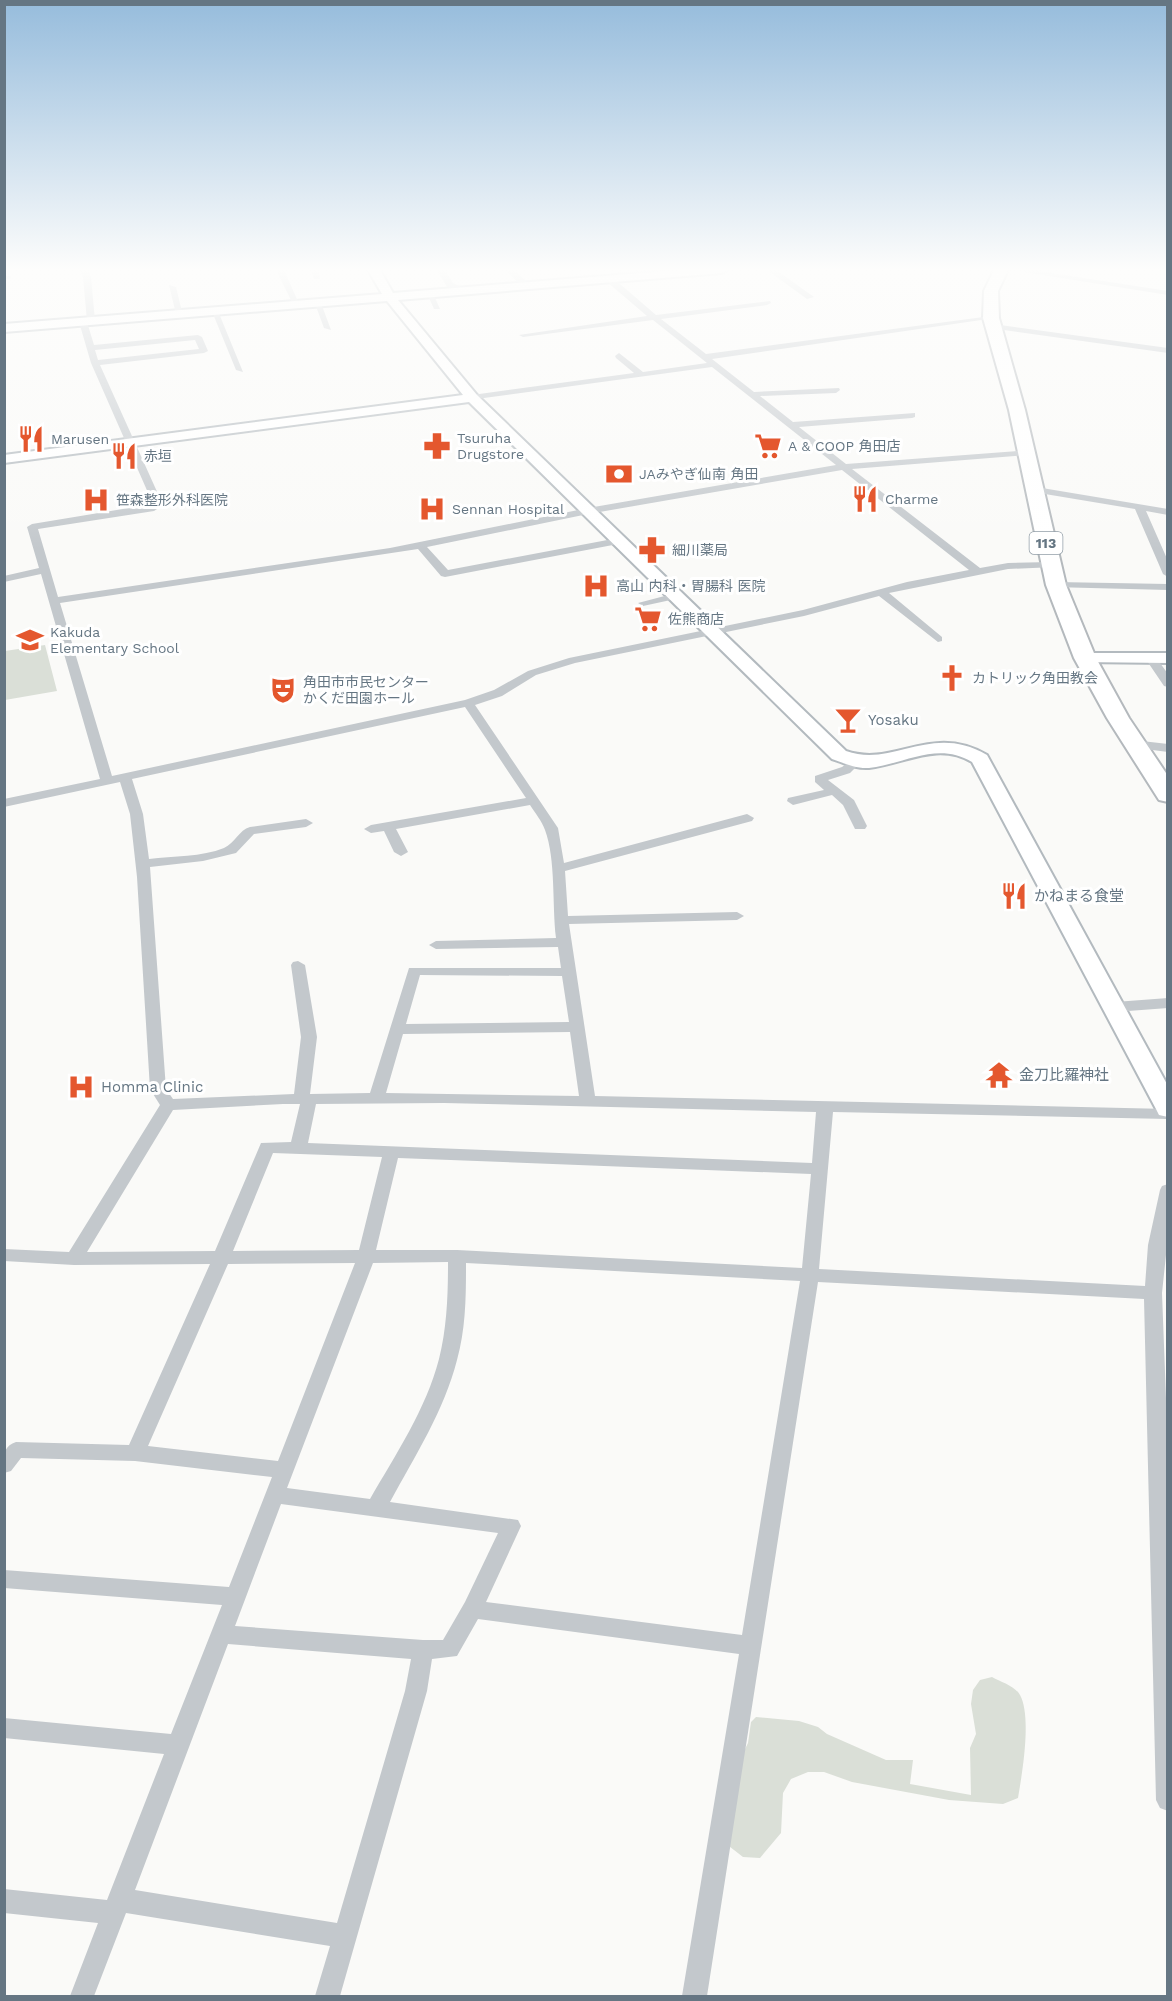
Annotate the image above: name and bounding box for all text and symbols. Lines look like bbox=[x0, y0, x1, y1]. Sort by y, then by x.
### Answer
restaurant icon: Marusen bbox=[16, 424, 46, 454]
place label: Tsuruha Drugstore bbox=[457, 430, 524, 462]
place label: Marusen bbox=[51, 431, 109, 447]
pharmacy icon: Tsuruha Drugstore bbox=[422, 431, 452, 461]
supermarket icon: A & COOP 角田店 bbox=[753, 431, 783, 461]
place label: A & COOP 角田店 bbox=[788, 438, 901, 454]
restaurant icon: 赤垣 bbox=[109, 441, 139, 471]
place label: 赤垣 bbox=[144, 448, 172, 464]
bank icon: JAみやぎ仙南 角田 bbox=[604, 459, 634, 489]
place label: JAみやぎ仙南 角田 bbox=[639, 466, 759, 482]
restaurant icon: Charme bbox=[850, 484, 880, 514]
hospital icon: 笹森整形外科医院 bbox=[81, 485, 111, 515]
place label: Charme bbox=[885, 491, 938, 507]
place label: 笹森整形外科医院 bbox=[116, 492, 228, 508]
hospital icon: Sennan Hospital bbox=[417, 494, 447, 524]
place label: Sennan Hospital bbox=[452, 501, 565, 517]
road number: 113 bbox=[1030, 532, 1062, 554]
pharmacy icon: 細川薬局 bbox=[637, 535, 667, 565]
place label: 細川薬局 bbox=[672, 542, 728, 558]
hospital icon: 高山 内科・胃腸科 医院 bbox=[581, 571, 611, 601]
place label: 高山 内科・胃腸科 医院 bbox=[616, 578, 766, 594]
supermarket icon: 佐熊商店 bbox=[633, 604, 663, 634]
place label: 佐熊商店 bbox=[668, 611, 724, 627]
place label: Kakuda Elementary School bbox=[50, 624, 180, 656]
school or university icon: Kakuda Elementary School bbox=[15, 625, 45, 655]
church icon: カトリック角田教会 bbox=[937, 663, 967, 693]
place label: カトリック角田教会 bbox=[972, 670, 1098, 686]
place label: 角田市市民センター かくだ田園ホール bbox=[303, 674, 429, 706]
theatre icon: 角田市市民センター かくだ田園ホール bbox=[268, 675, 298, 705]
bar icon: Yosaku bbox=[833, 705, 863, 735]
place label: Yosaku bbox=[868, 711, 919, 729]
restaurant icon: かねまる食堂 bbox=[999, 881, 1029, 911]
place label: かねまる食堂 bbox=[1034, 887, 1124, 905]
temple icon: 金刀比羅神社 bbox=[984, 1060, 1014, 1090]
place label: 金刀比羅神社 bbox=[1019, 1066, 1109, 1084]
hospital icon: Homma Clinic bbox=[66, 1072, 96, 1102]
place label: Homma Clinic bbox=[101, 1078, 203, 1096]

